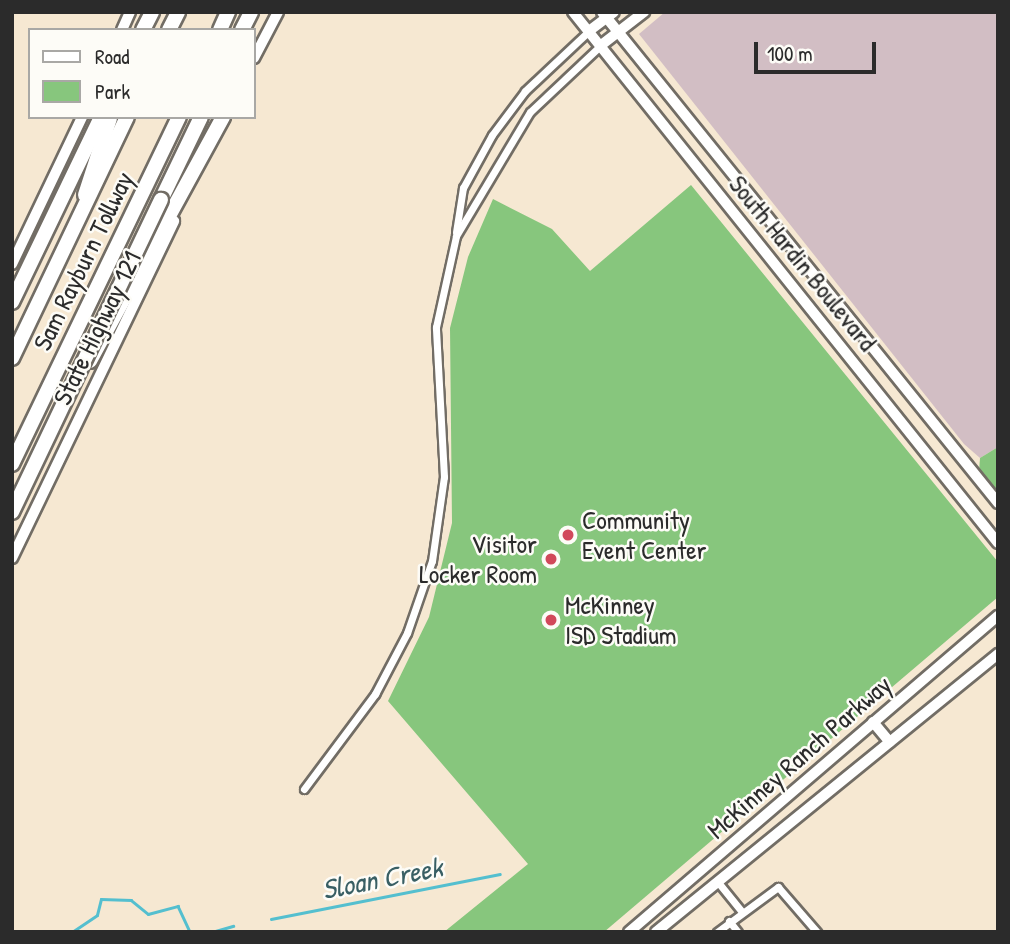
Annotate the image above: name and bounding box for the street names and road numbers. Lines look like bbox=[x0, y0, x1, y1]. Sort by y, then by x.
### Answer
street label: Sam Rayburn Tollway bbox=[26, 167, 140, 355]
street label: South Hardin Boulevard bbox=[723, 169, 883, 357]
street label: State Highway 121 bbox=[46, 246, 148, 410]
street label: McKinney Ranch Parkway bbox=[701, 669, 897, 845]

